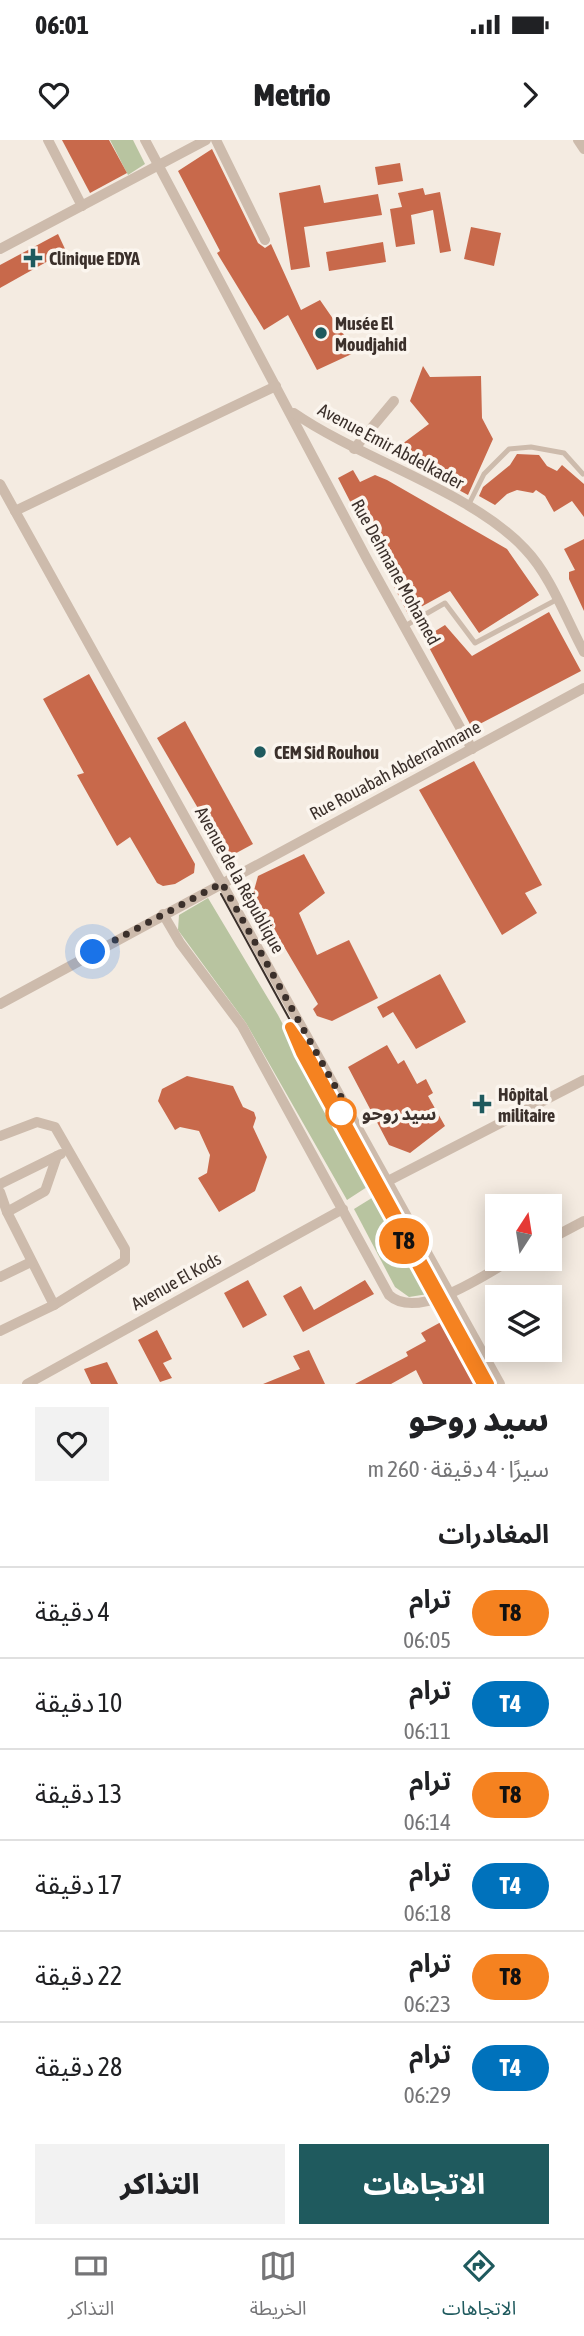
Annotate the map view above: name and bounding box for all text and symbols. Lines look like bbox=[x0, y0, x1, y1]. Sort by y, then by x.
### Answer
text: 06:01 bbox=[35, 10, 89, 40]
icon: heart bbox=[35, 76, 73, 114]
text: Metrio bbox=[253, 76, 331, 113]
icon: forward bbox=[511, 76, 549, 114]
marker: Clinique EDYA bbox=[23, 248, 43, 268]
place label: Clinique EDYA bbox=[49, 248, 140, 269]
place label: Musée El Moudjahid bbox=[335, 313, 407, 355]
marker: Musée El Moudjahid bbox=[313, 325, 329, 341]
street label: Avenue Emir Abdelkader bbox=[315, 399, 468, 494]
street label: Rue Dehmane Mohamed bbox=[347, 496, 445, 648]
street label: Rue Rouabah Abderrahmane bbox=[306, 716, 484, 824]
place label: CEM Sid Rouhou bbox=[274, 742, 379, 763]
marker: CEM Sid Rouhou bbox=[252, 744, 268, 760]
street label: Avenue de la République bbox=[191, 803, 289, 957]
your location bbox=[75, 934, 110, 969]
place label: Hôpital militaire bbox=[498, 1084, 555, 1126]
marker: Hôpital militaire bbox=[472, 1094, 492, 1114]
marker: سيد روحو bbox=[326, 1098, 356, 1128]
place label: سيد روحو bbox=[362, 1103, 436, 1125]
north arrow bbox=[485, 1194, 562, 1270]
map controls bbox=[485, 1194, 562, 1362]
line badge: T8 bbox=[372, 1218, 436, 1264]
text: T8 bbox=[393, 1227, 415, 1254]
street label: Avenue El Kods bbox=[128, 1248, 224, 1314]
button: layers bbox=[485, 1285, 562, 1362]
text: سيد روحو bbox=[408, 1400, 549, 1438]
button: heart bbox=[35, 1407, 109, 1481]
text: سيرًا · 4 دقيقة · 260 m bbox=[367, 1456, 549, 1482]
text: المغادرات bbox=[438, 1519, 549, 1549]
text: ترام bbox=[409, 1584, 451, 1614]
text: 4 دقيقة bbox=[35, 1597, 110, 1627]
text: T8 bbox=[500, 1599, 521, 1626]
text: 06:05 bbox=[403, 1627, 451, 1653]
text: ترام bbox=[409, 1675, 451, 1705]
text: 10 دقيقة bbox=[35, 1688, 122, 1718]
text: T4 bbox=[500, 1690, 521, 1717]
text: 06:11 bbox=[404, 1718, 451, 1744]
text: ترام bbox=[409, 1766, 451, 1796]
text: 13 دقيقة bbox=[35, 1779, 122, 1809]
text: T8 bbox=[500, 1781, 521, 1808]
text: 06:14 bbox=[404, 1809, 451, 1835]
text: ترام bbox=[409, 1857, 451, 1887]
text: 17 دقيقة bbox=[35, 1870, 122, 1900]
text: T4 bbox=[500, 1872, 521, 1899]
text: 06:18 bbox=[404, 1900, 451, 1926]
text: ترام bbox=[409, 1948, 451, 1978]
text: 22 دقيقة bbox=[35, 1961, 122, 1991]
text: T8 bbox=[500, 1963, 521, 1990]
text: 06:23 bbox=[404, 1991, 451, 2017]
text: ترام bbox=[409, 2039, 451, 2069]
text: 28 دقيقة bbox=[35, 2052, 122, 2082]
text: T4 bbox=[500, 2054, 521, 2081]
text: 06:29 bbox=[404, 2082, 451, 2108]
button: التذاكر bbox=[35, 2144, 285, 2224]
button: الاتجاهات bbox=[299, 2144, 549, 2224]
tab: التذاكر bbox=[68, 2247, 114, 2329]
tab: الخريطة bbox=[250, 2247, 307, 2329]
tab: الاتجاهات bbox=[442, 2247, 516, 2329]

